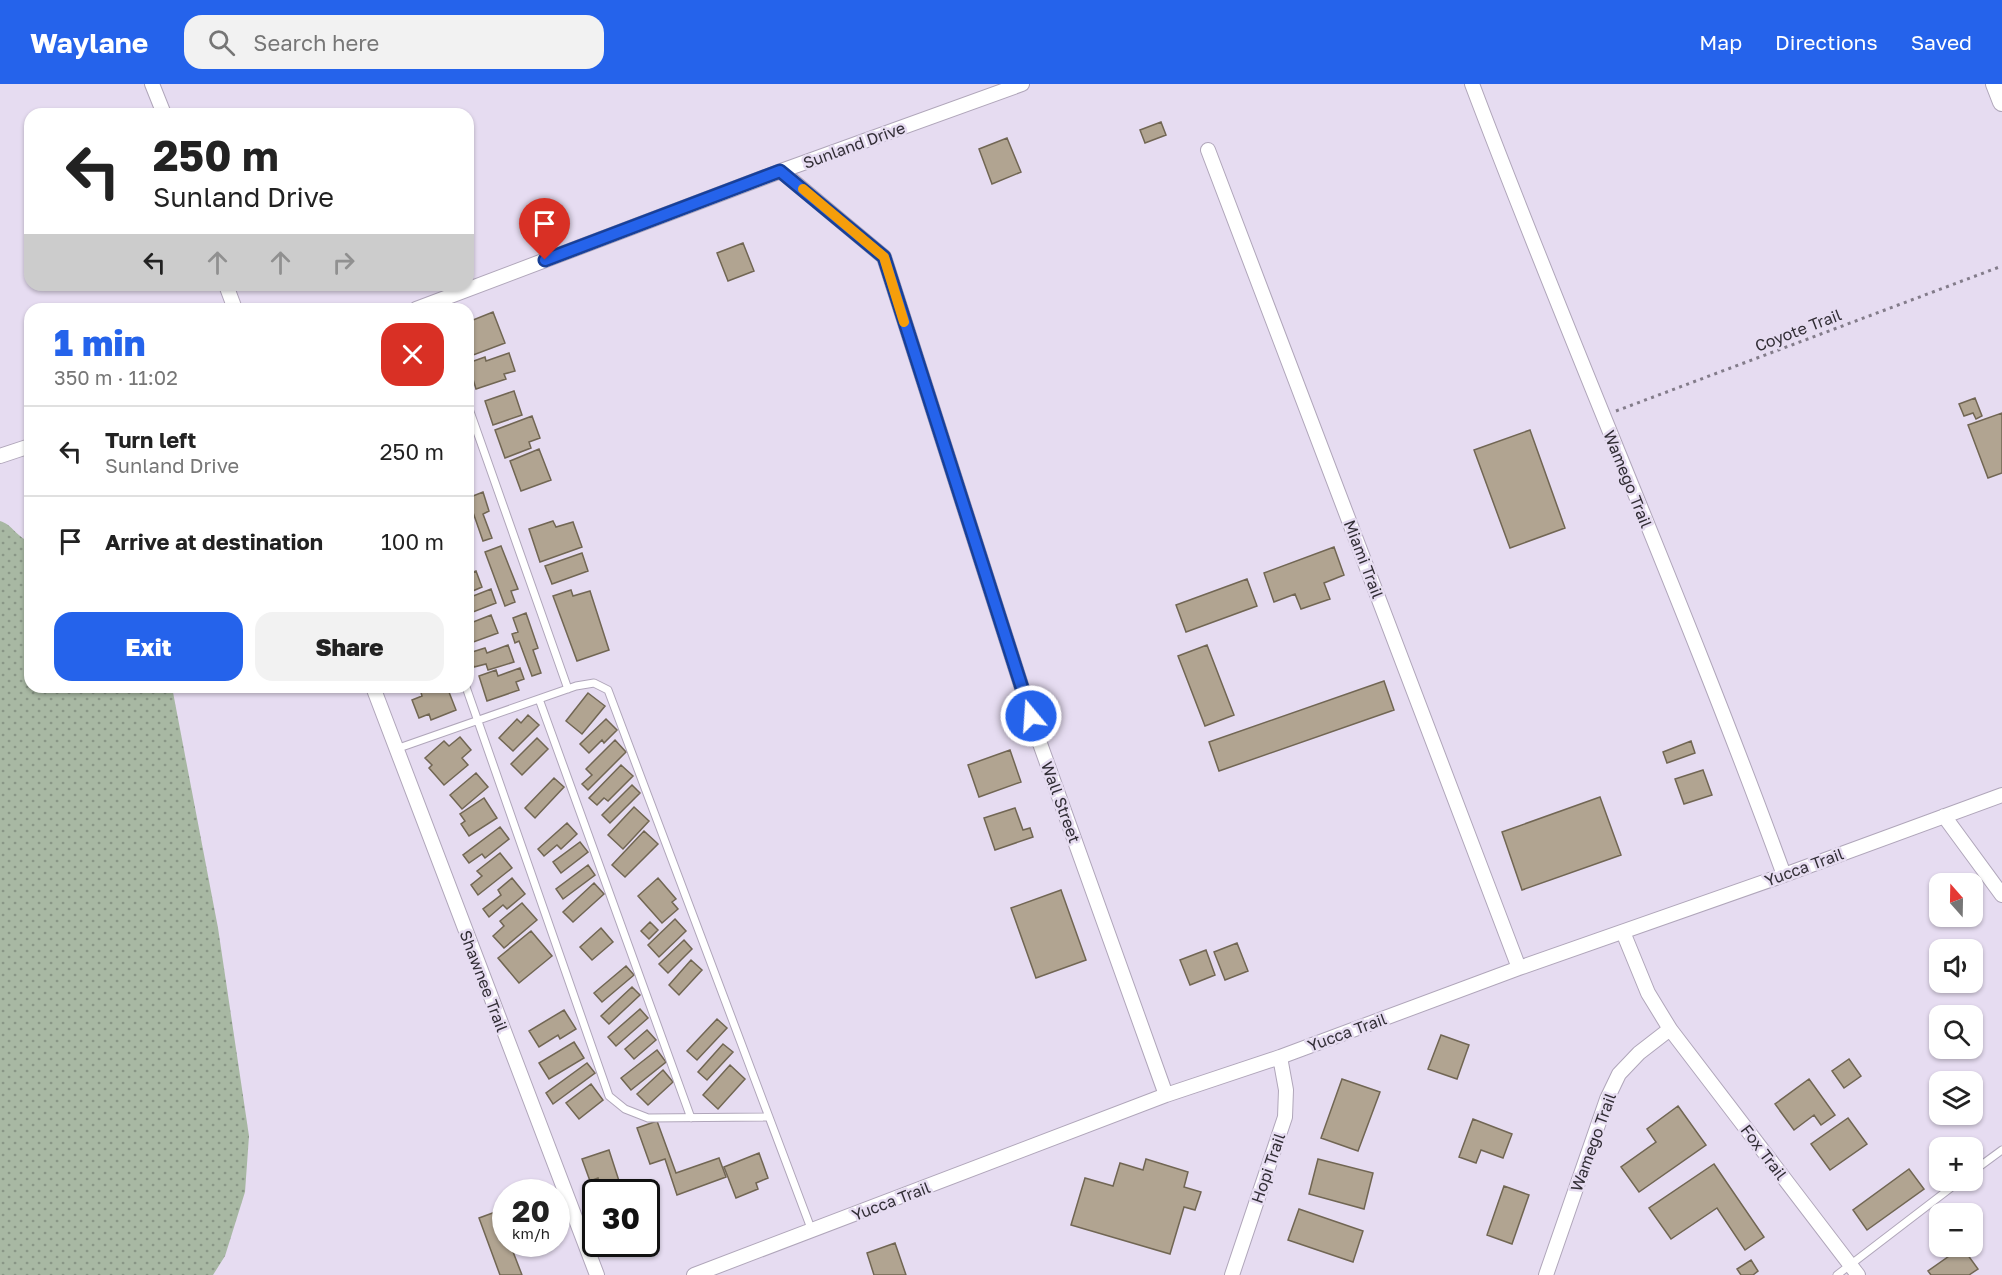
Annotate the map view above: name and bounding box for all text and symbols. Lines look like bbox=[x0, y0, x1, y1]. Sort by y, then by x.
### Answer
search box bbox=[184, 15, 604, 69]
text: Waylane bbox=[30, 26, 148, 59]
icon: search bbox=[205, 26, 238, 59]
text: Search here bbox=[253, 29, 379, 56]
text: Map bbox=[1699, 29, 1742, 55]
text: Directions bbox=[1775, 29, 1878, 55]
text: Saved bbox=[1911, 29, 1972, 55]
street label: Sunland Drive bbox=[800, 117, 908, 173]
text: 250 m bbox=[153, 130, 279, 180]
icon: left bbox=[54, 132, 132, 210]
text: Sunland Drive bbox=[153, 181, 334, 213]
pin bbox=[519, 198, 570, 260]
icon: arrive bbox=[528, 207, 561, 240]
icon: left bbox=[138, 246, 171, 279]
icon: ahead bbox=[201, 246, 234, 279]
icon: ahead bbox=[264, 246, 297, 279]
icon: right bbox=[327, 246, 360, 279]
street label: Coyote Trail bbox=[1752, 304, 1844, 356]
text: 1 min bbox=[54, 321, 145, 364]
button: close bbox=[381, 323, 444, 386]
text: 350 m · 11:02 bbox=[54, 365, 178, 389]
text: Turn left bbox=[105, 426, 196, 453]
street label: Wamego Trail bbox=[1599, 427, 1657, 531]
icon: left bbox=[54, 435, 87, 468]
text: 250 m bbox=[380, 438, 444, 465]
text: Sunland Drive bbox=[105, 453, 239, 477]
street label: Miami Trail bbox=[1340, 517, 1388, 601]
icon: arrive bbox=[54, 525, 87, 558]
text: Arrive at destination bbox=[105, 528, 323, 555]
text: 100 m bbox=[381, 528, 444, 555]
button: Exit bbox=[54, 612, 243, 681]
button: Share bbox=[255, 612, 444, 681]
position arrow bbox=[999, 684, 1063, 748]
street label: Wall Street bbox=[1037, 758, 1085, 846]
street label: Yucca Trail bbox=[1762, 844, 1846, 890]
north arrow bbox=[1929, 873, 1983, 927]
map controls bbox=[1929, 873, 1983, 1257]
street label: Shawnee Trail bbox=[455, 927, 513, 1035]
button: sound bbox=[1929, 939, 1983, 993]
button: search bbox=[1929, 1005, 1983, 1059]
street label: Yucca Trail bbox=[1305, 1009, 1389, 1055]
button: layers bbox=[1929, 1071, 1983, 1125]
street label: Wamego Trail bbox=[1566, 1090, 1620, 1194]
street label: Fox Trail bbox=[1737, 1120, 1791, 1184]
street label: Hopi Trail bbox=[1247, 1130, 1289, 1206]
button: + bbox=[1929, 1137, 1983, 1191]
street label: Yucca Trail bbox=[849, 1177, 933, 1225]
speed limit sign: 30 bbox=[582, 1179, 660, 1257]
text: 20 bbox=[512, 1193, 550, 1229]
button: − bbox=[1929, 1203, 1983, 1257]
text: km/h bbox=[512, 1224, 550, 1242]

